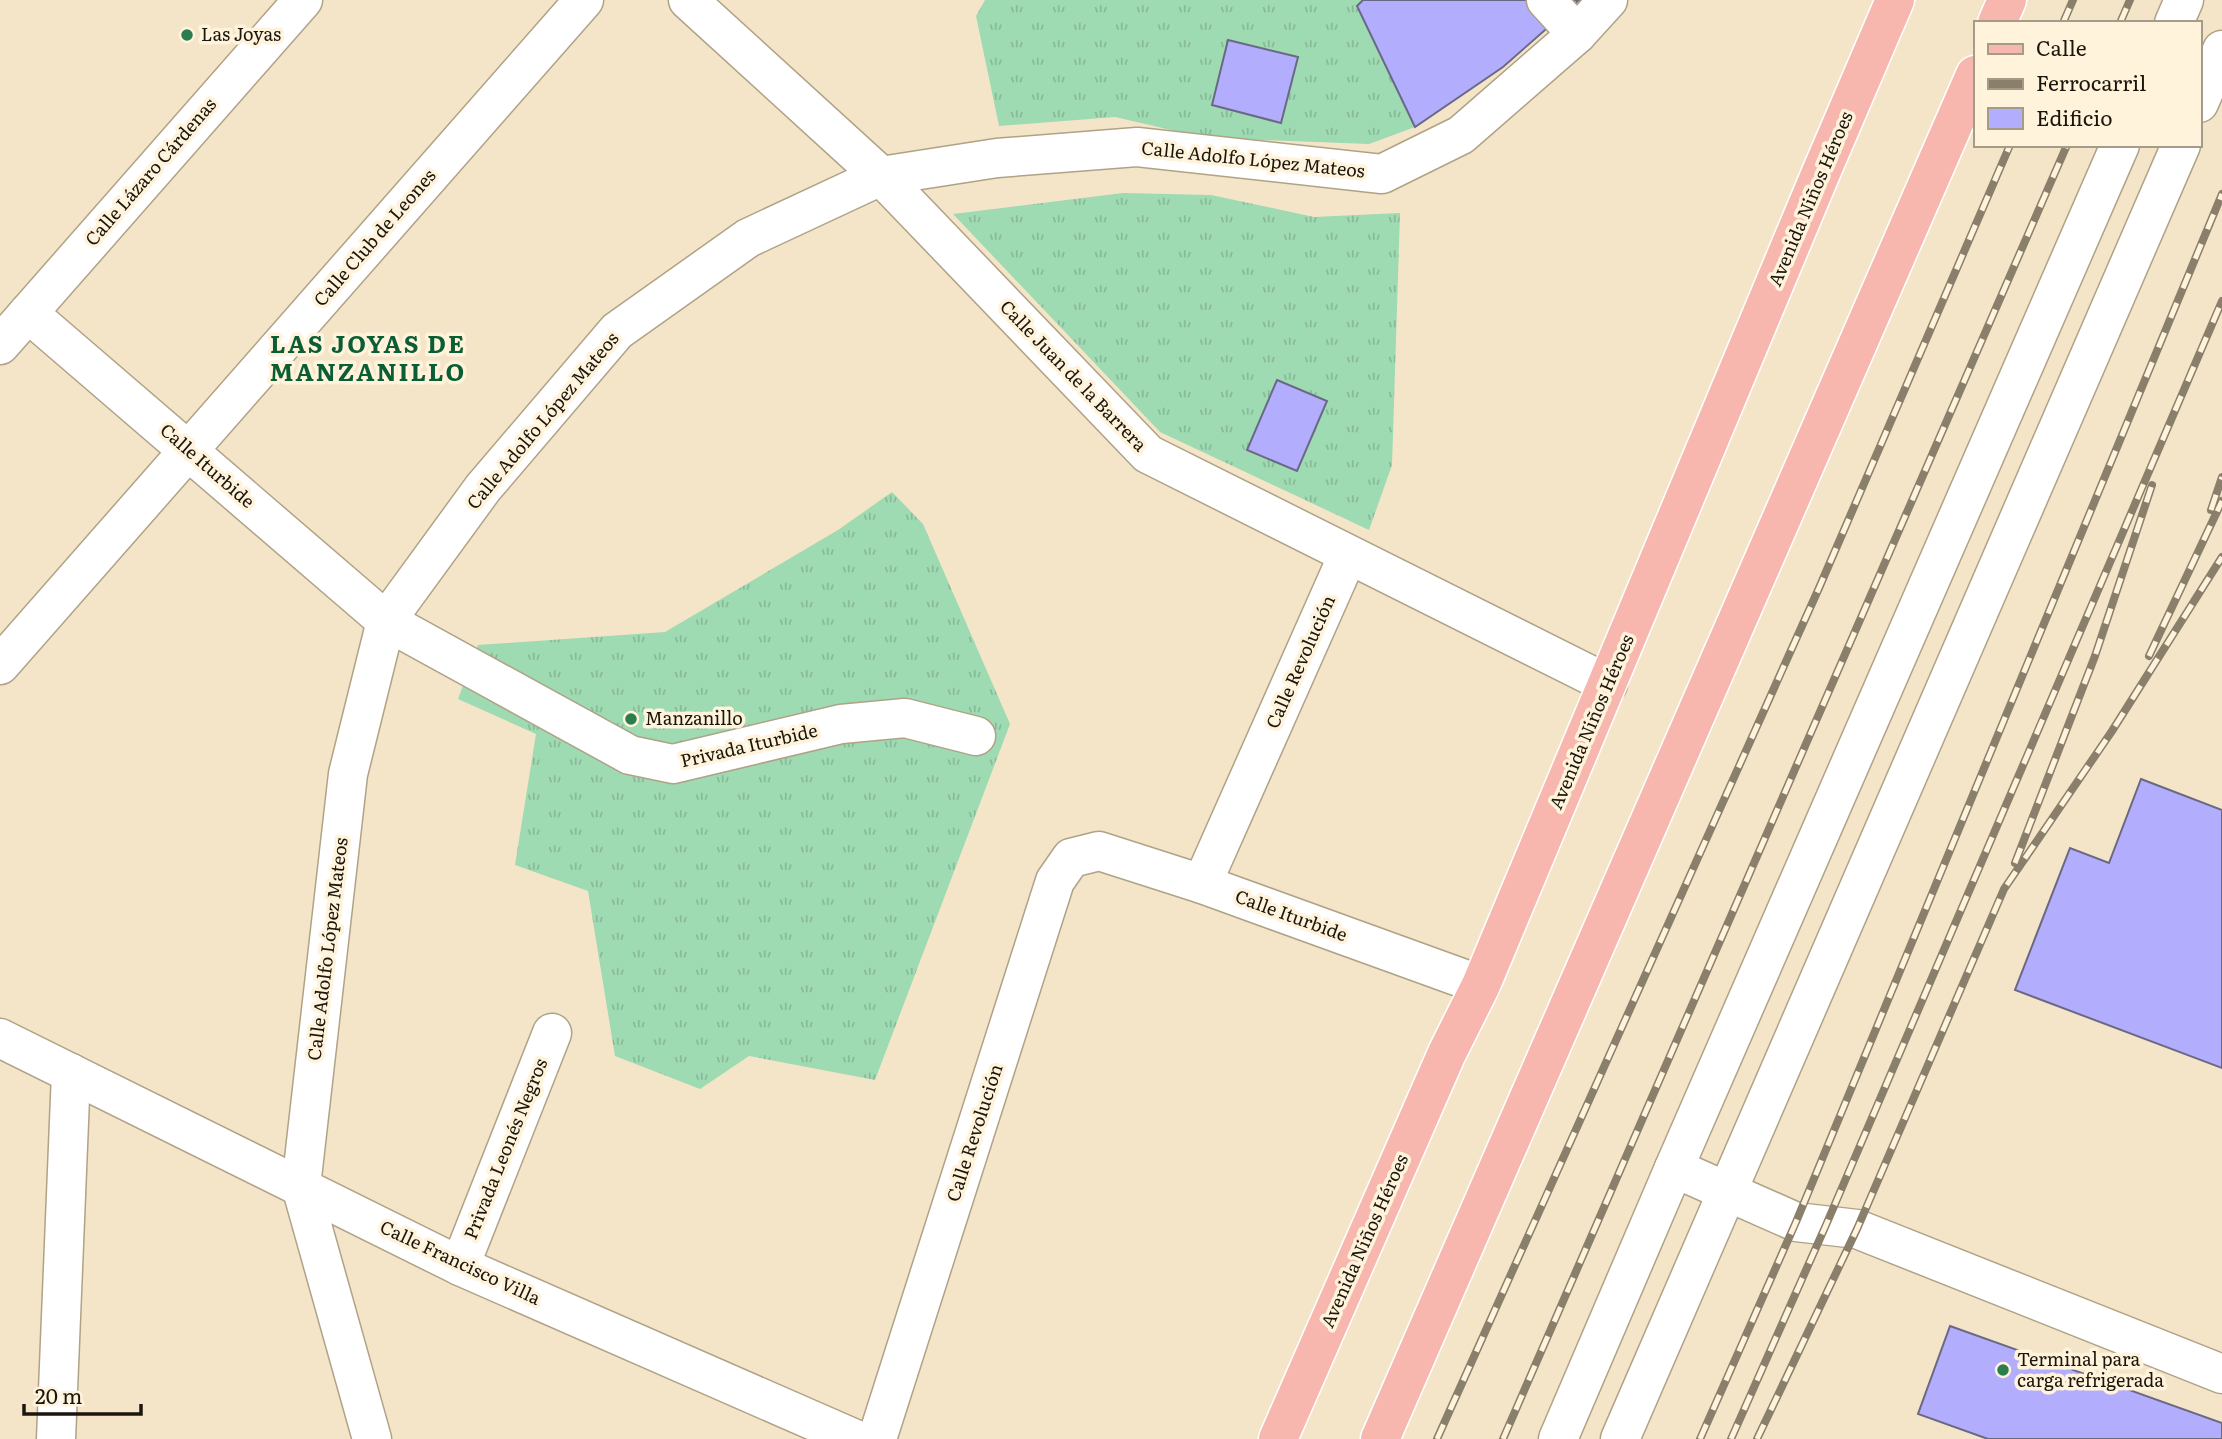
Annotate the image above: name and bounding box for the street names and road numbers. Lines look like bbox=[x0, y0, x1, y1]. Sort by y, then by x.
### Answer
street label: Calle Lázaro Cárdenas bbox=[78, 91, 222, 251]
street label: Avenida Niños Héroes bbox=[1761, 107, 1859, 290]
street label: Calle Adolfo López Mateos bbox=[1140, 133, 1366, 184]
street label: Calle Club de Leones bbox=[306, 162, 441, 312]
street label: Calle Juan de la Barrera bbox=[994, 293, 1154, 457]
street label: Calle Adolfo López Mateos bbox=[459, 325, 624, 515]
street label: Calle Iturbide bbox=[155, 416, 261, 514]
street label: Calle Revolución bbox=[1258, 590, 1341, 732]
street label: Avenida Niños Héroes bbox=[1542, 630, 1640, 813]
street label: Privada Iturbide bbox=[677, 716, 820, 773]
street label: Calle Adolfo López Mateos bbox=[299, 836, 354, 1062]
street label: Calle Iturbide bbox=[1232, 882, 1351, 947]
street label: Privada Leonés Negros bbox=[456, 1054, 553, 1243]
street label: Calle Revolución bbox=[939, 1060, 1009, 1205]
street label: Avenida Niños Héroes bbox=[1313, 1149, 1414, 1332]
street label: Calle Francisco Villa bbox=[376, 1213, 546, 1311]

